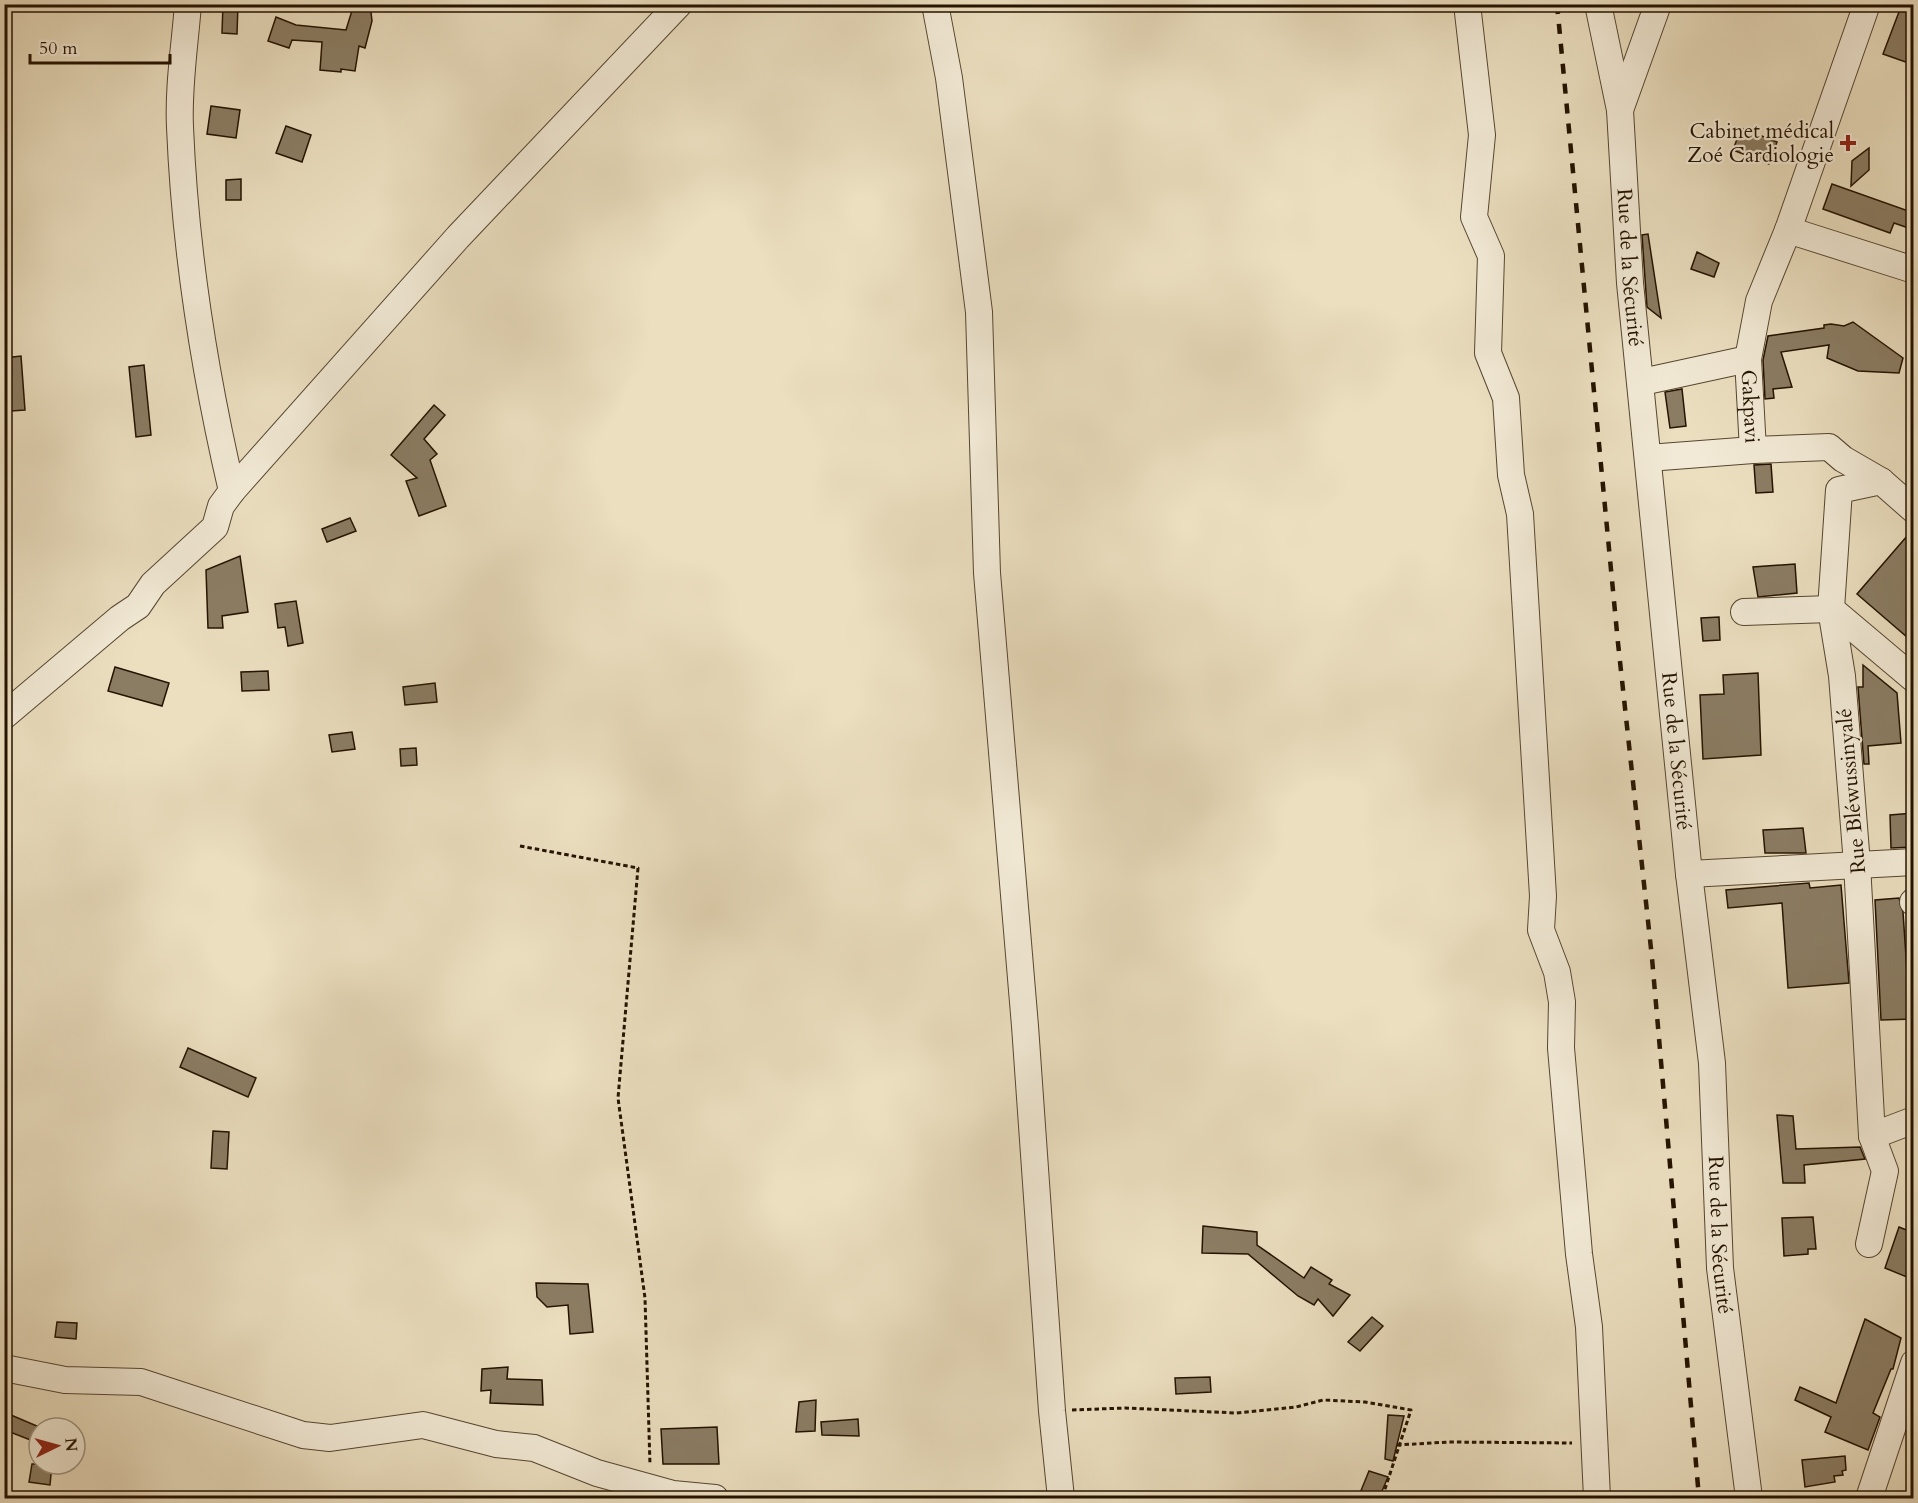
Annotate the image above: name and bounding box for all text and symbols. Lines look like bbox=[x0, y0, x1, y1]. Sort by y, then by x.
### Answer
scale bar bbox=[30, 27, 170, 65]
text: 50 m bbox=[39, 36, 78, 61]
place label: Cabinet médical Zoé Cardiologie bbox=[1687, 117, 1834, 170]
marker: Cabinet médical Zoé Cardiologie bbox=[1839, 134, 1857, 152]
street label: Rue de la Sécurité bbox=[1610, 187, 1650, 348]
street label: Gakpavi bbox=[1734, 369, 1767, 444]
street label: Rue de la Sécurité bbox=[1654, 671, 1699, 832]
street label: Rue Bléwussinyalé bbox=[1830, 707, 1873, 875]
street label: Rue de la Sécurité bbox=[1701, 1155, 1740, 1316]
north arrow bbox=[27, 1416, 87, 1476]
text: N bbox=[59, 1437, 83, 1453]

